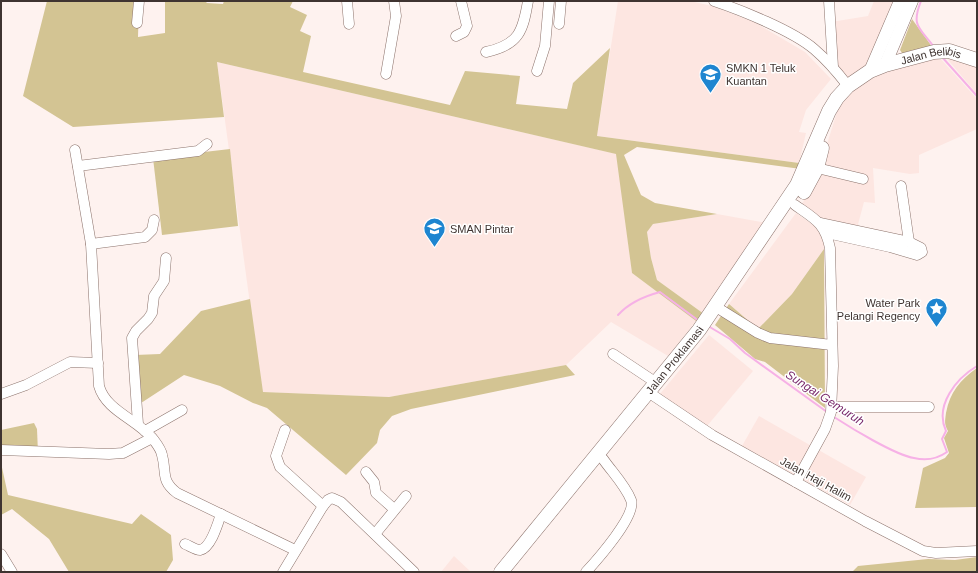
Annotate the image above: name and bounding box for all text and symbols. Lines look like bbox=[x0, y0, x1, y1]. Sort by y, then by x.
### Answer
street label: Jalan Belibis bbox=[899, 45, 963, 67]
school or university icon: SMKN 1 Teluk Kuantan bbox=[698, 61, 724, 94]
place label: SMKN 1 Teluk Kuantan bbox=[726, 62, 796, 87]
school or university icon: SMAN Pintar bbox=[422, 216, 448, 249]
place label: SMAN Pintar bbox=[450, 223, 514, 235]
place icon: Water Park Pelangi Regency bbox=[923, 296, 949, 329]
place label: Water Park Pelangi Regency bbox=[837, 297, 920, 322]
street label: Jalan Proklamasi bbox=[643, 324, 706, 396]
water label: Sungai Gemuruh bbox=[783, 367, 867, 429]
street label: Jalan Haji Halim bbox=[778, 454, 854, 504]

